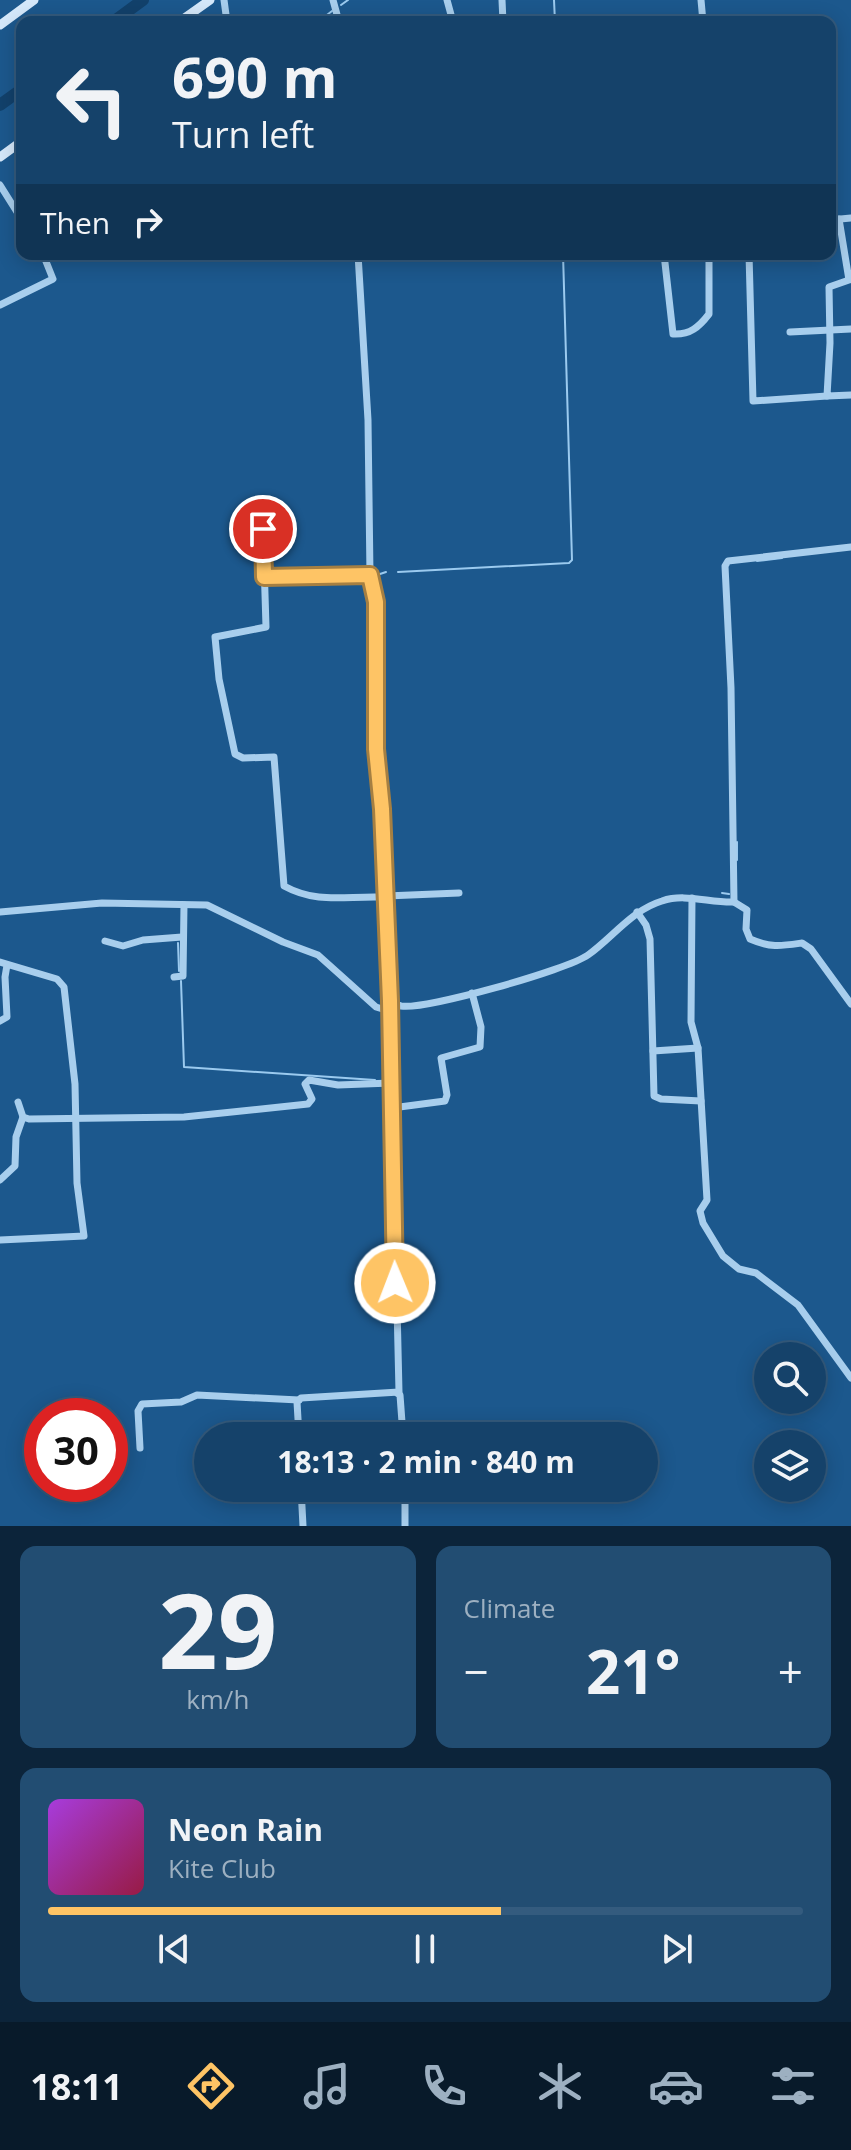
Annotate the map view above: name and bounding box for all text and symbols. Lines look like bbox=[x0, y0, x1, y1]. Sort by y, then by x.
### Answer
text: 690 m bbox=[172, 38, 338, 114]
icon: left bbox=[40, 48, 144, 152]
text: Turn left bbox=[172, 110, 314, 159]
icon: right bbox=[126, 200, 170, 244]
text: Then bbox=[40, 202, 110, 243]
pin bbox=[229, 495, 297, 563]
icon: arrive bbox=[241, 507, 285, 551]
position arrow bbox=[353, 1241, 437, 1325]
map controls bbox=[754, 1342, 826, 1502]
button: search bbox=[754, 1342, 826, 1414]
speed limit sign: 30 bbox=[24, 1398, 128, 1502]
button: layers bbox=[754, 1430, 826, 1502]
text: 18:13 · 2 min · 840 m bbox=[277, 1441, 575, 1482]
text: 29 bbox=[158, 1558, 277, 1699]
text: Climate bbox=[464, 1590, 555, 1626]
text: 21° bbox=[586, 1630, 680, 1712]
text: − bbox=[464, 1641, 489, 1701]
text: + bbox=[778, 1641, 803, 1701]
text: km/h bbox=[186, 1681, 249, 1717]
text: Neon Rain bbox=[168, 1809, 323, 1850]
text: Kite Club bbox=[168, 1850, 276, 1886]
icon: previous bbox=[152, 1927, 196, 1971]
icon: pause bbox=[403, 1927, 447, 1971]
icon: next bbox=[655, 1927, 699, 1971]
icon: directions bbox=[183, 2058, 239, 2114]
icon: music bbox=[299, 2058, 355, 2114]
icon: phone bbox=[416, 2058, 472, 2114]
icon: climate bbox=[532, 2058, 588, 2114]
icon: car bbox=[648, 2058, 704, 2114]
icon: filters bbox=[765, 2058, 821, 2114]
text: 18:11 bbox=[30, 2062, 123, 2111]

